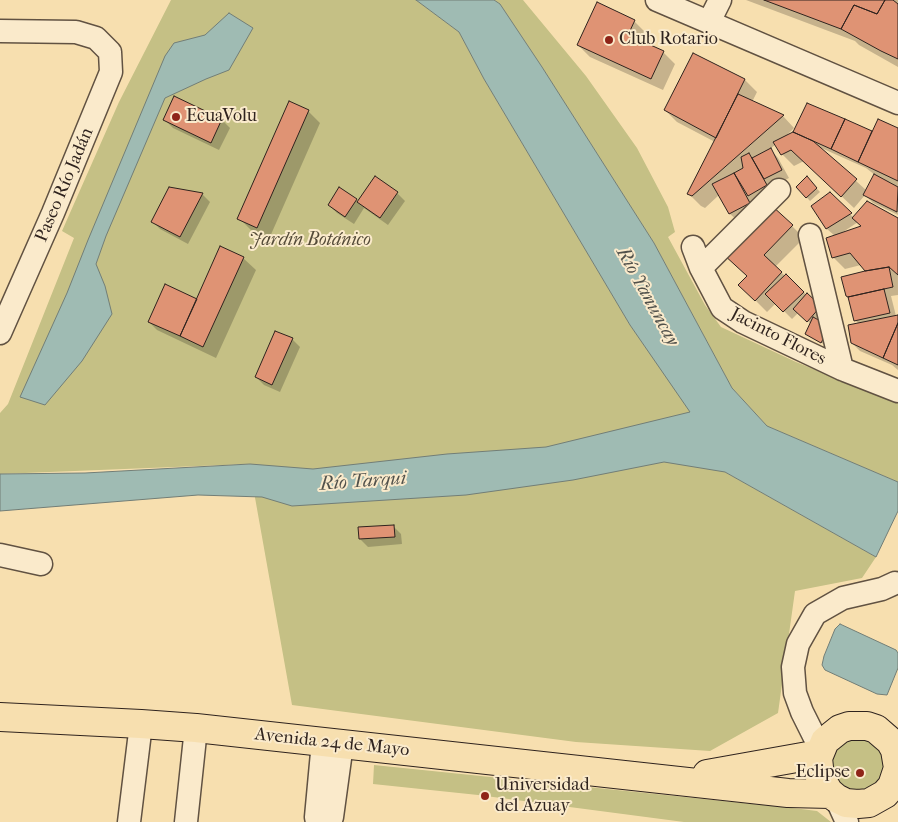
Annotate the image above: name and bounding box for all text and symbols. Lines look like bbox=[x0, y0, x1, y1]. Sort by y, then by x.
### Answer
place label: Club Rotario bbox=[619, 29, 718, 51]
marker: Club Rotario bbox=[603, 34, 615, 46]
place label: EcuaVolu bbox=[186, 106, 257, 128]
marker: EcuaVolu bbox=[170, 111, 182, 123]
street label: Paseo Río Jadán bbox=[31, 125, 99, 245]
park label: Jardín Botánico bbox=[249, 230, 371, 252]
water label: Río Yanuncay bbox=[611, 244, 683, 350]
street label: Jacinto Flores bbox=[727, 304, 829, 370]
water label: Río Tarqui bbox=[319, 468, 407, 496]
street label: Avenida 24 de Mayo bbox=[253, 724, 411, 762]
place label: Eclipse bbox=[796, 762, 850, 784]
marker: Eclipse bbox=[854, 767, 866, 779]
place label: Universidad del Azuay bbox=[495, 775, 589, 818]
marker: Universidad del Azuay bbox=[479, 790, 491, 802]

